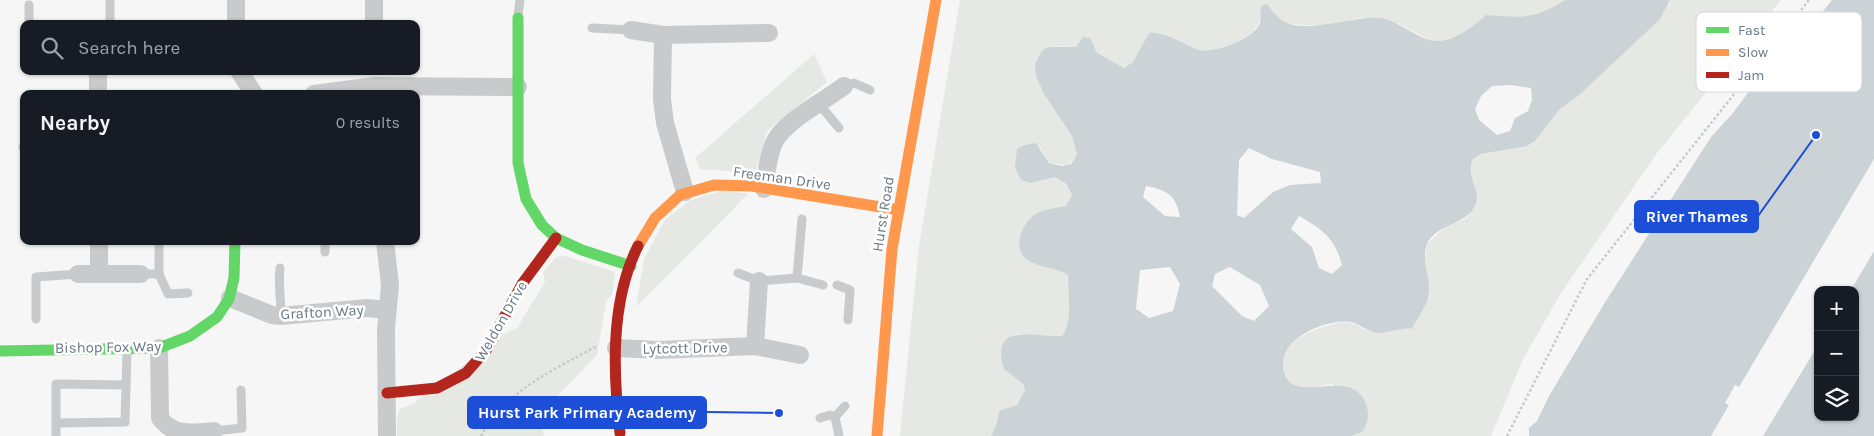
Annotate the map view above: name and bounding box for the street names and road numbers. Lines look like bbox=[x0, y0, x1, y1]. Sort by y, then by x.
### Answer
street label: Freeman Drive bbox=[732, 162, 832, 194]
street label: Hurst Road bbox=[868, 175, 898, 253]
street label: Weldon Drive bbox=[471, 278, 531, 364]
street label: Grafton Way bbox=[280, 301, 364, 323]
street label: Bishop Fox Way bbox=[55, 337, 161, 357]
street label: Lytcott Drive bbox=[642, 338, 728, 358]

